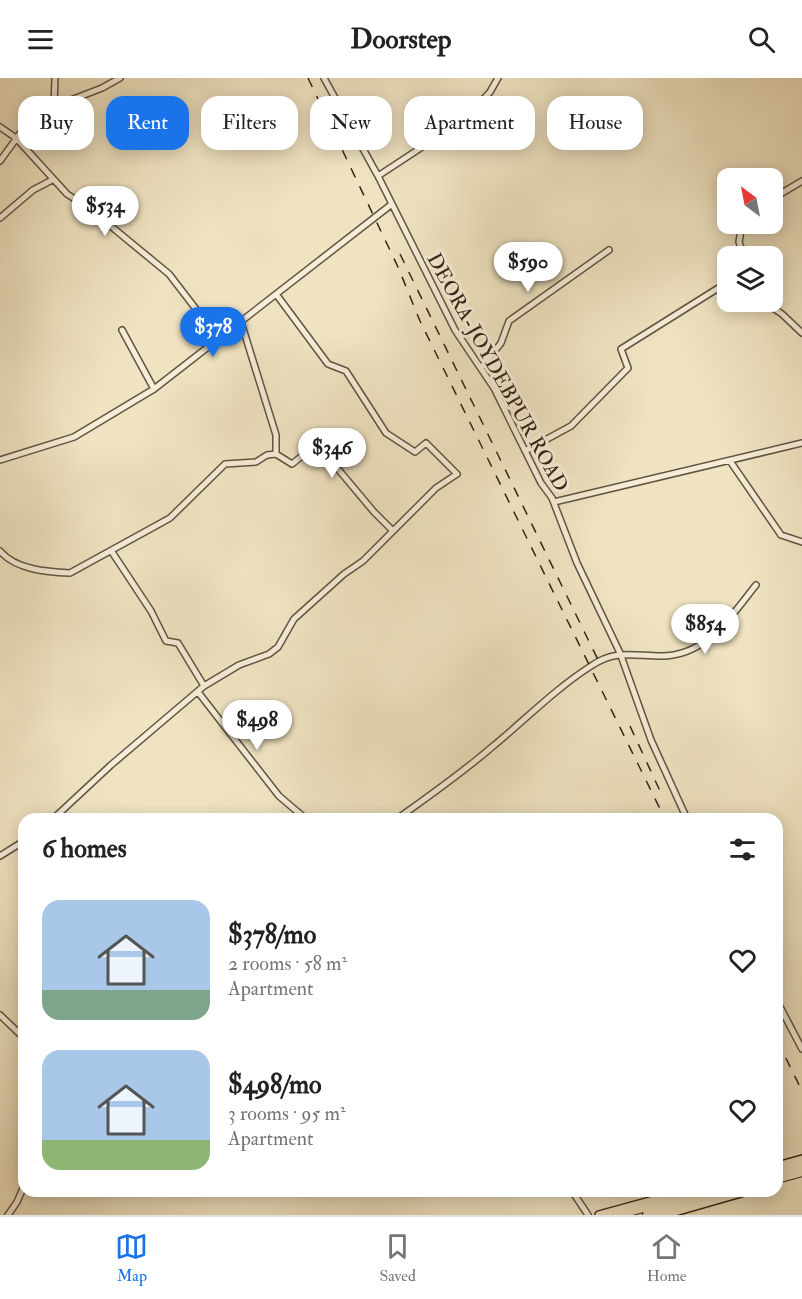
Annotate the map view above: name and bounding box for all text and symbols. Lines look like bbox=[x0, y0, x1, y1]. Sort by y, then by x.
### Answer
icon: menu bbox=[24, 23, 57, 56]
text: Doorstep bbox=[351, 23, 452, 56]
icon: search bbox=[745, 23, 778, 56]
chip: Buy bbox=[18, 96, 94, 150]
chip: Rent bbox=[106, 96, 189, 150]
chip: Filters bbox=[201, 96, 298, 150]
chip: New bbox=[310, 96, 392, 150]
chip: Apartment bbox=[404, 96, 535, 150]
chip: House bbox=[547, 96, 643, 150]
north arrow bbox=[717, 168, 783, 234]
map controls bbox=[717, 168, 783, 312]
pin: $534 bbox=[69, 186, 141, 237]
text: $534 bbox=[86, 193, 124, 218]
pin: $590 bbox=[492, 242, 564, 293]
button: layers bbox=[717, 246, 783, 312]
street label: DEORA-JOYDEBPUR ROAD bbox=[421, 249, 574, 496]
text: $590 bbox=[508, 249, 548, 274]
pin: $378 bbox=[177, 307, 249, 358]
text: $378 bbox=[194, 314, 232, 339]
pin: $346 bbox=[296, 428, 368, 479]
text: $346 bbox=[312, 435, 352, 460]
pin: $854 bbox=[669, 604, 741, 655]
text: $854 bbox=[685, 611, 725, 636]
pin: $498 bbox=[221, 700, 293, 751]
text: $498 bbox=[236, 707, 278, 732]
text: 6 homes bbox=[42, 833, 127, 865]
icon: filters bbox=[726, 833, 759, 866]
text: $378/mo bbox=[228, 919, 316, 951]
icon: home bbox=[90, 924, 162, 996]
icon: heart bbox=[726, 944, 759, 977]
text: 2 rooms · 58 m² bbox=[228, 951, 347, 976]
text: Apartment bbox=[228, 976, 313, 1001]
text: $498/mo bbox=[228, 1069, 322, 1101]
icon: home bbox=[90, 1074, 162, 1146]
icon: heart bbox=[726, 1094, 759, 1127]
text: 3 rooms · 95 m² bbox=[228, 1101, 346, 1126]
text: Apartment bbox=[228, 1126, 313, 1151]
tab: Map bbox=[115, 1230, 148, 1286]
tab: Saved bbox=[379, 1230, 416, 1286]
tab: Home bbox=[647, 1230, 687, 1286]

